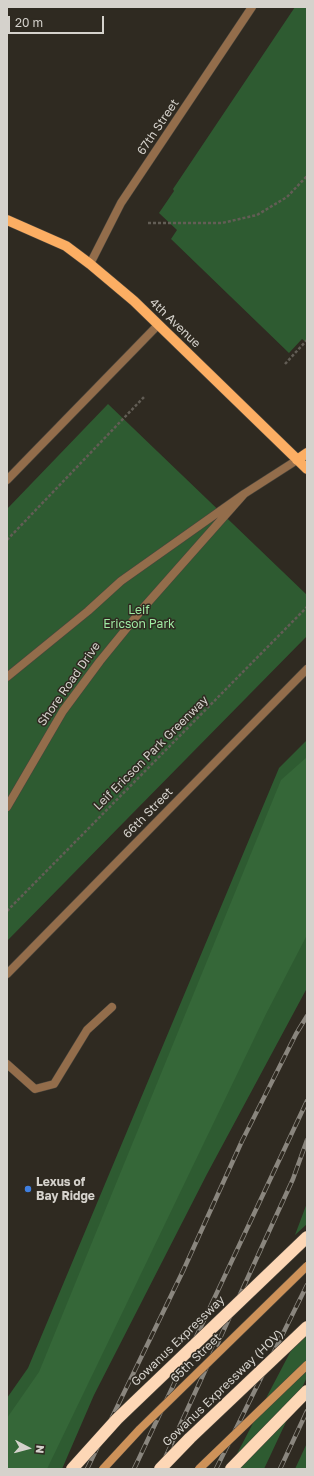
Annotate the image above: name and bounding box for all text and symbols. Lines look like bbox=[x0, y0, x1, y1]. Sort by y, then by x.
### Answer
scale bar bbox=[10, 8, 106, 34]
text: 20 m bbox=[15, 15, 43, 30]
street label: 67th Street bbox=[134, 96, 182, 158]
street label: 4th Avenue bbox=[147, 295, 203, 351]
park label: Leif Ericson Park bbox=[103, 603, 175, 631]
street label: Shore Road Drive bbox=[35, 639, 103, 729]
street label: Leif Ericson Park Greenway bbox=[91, 693, 211, 813]
street label: 66th Street bbox=[120, 785, 176, 841]
place label: Lexus of Bay Ridge bbox=[36, 1175, 95, 1203]
marker: Lexus of Bay Ridge bbox=[23, 1184, 33, 1194]
street label: Gowanus Expressway bbox=[128, 1293, 228, 1389]
street label: Gowanus Expressway (HOV) bbox=[160, 1327, 286, 1449]
street label: 65th Street bbox=[168, 1330, 224, 1386]
north arrow bbox=[8, 1428, 48, 1468]
text: N bbox=[34, 1444, 47, 1454]

